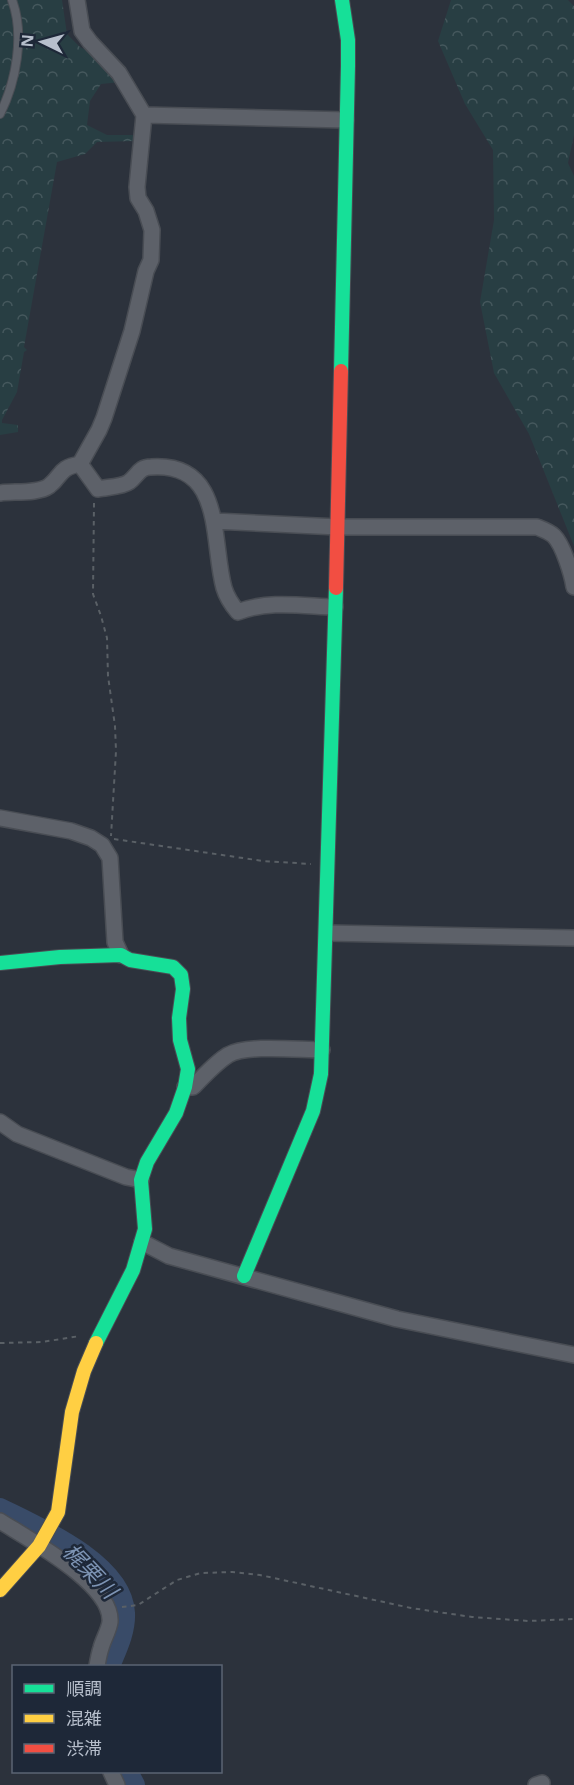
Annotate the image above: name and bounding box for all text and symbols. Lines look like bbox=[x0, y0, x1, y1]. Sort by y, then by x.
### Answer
north arrow bbox=[12, 12, 72, 72]
text: N bbox=[16, 33, 39, 48]
water label: 梶栗川 bbox=[57, 1536, 126, 1606]
legend bbox=[12, 1665, 222, 1773]
text: 順調 bbox=[66, 1676, 102, 1700]
text: 混雑 bbox=[66, 1706, 102, 1730]
text: 渋滞 bbox=[66, 1736, 102, 1760]

